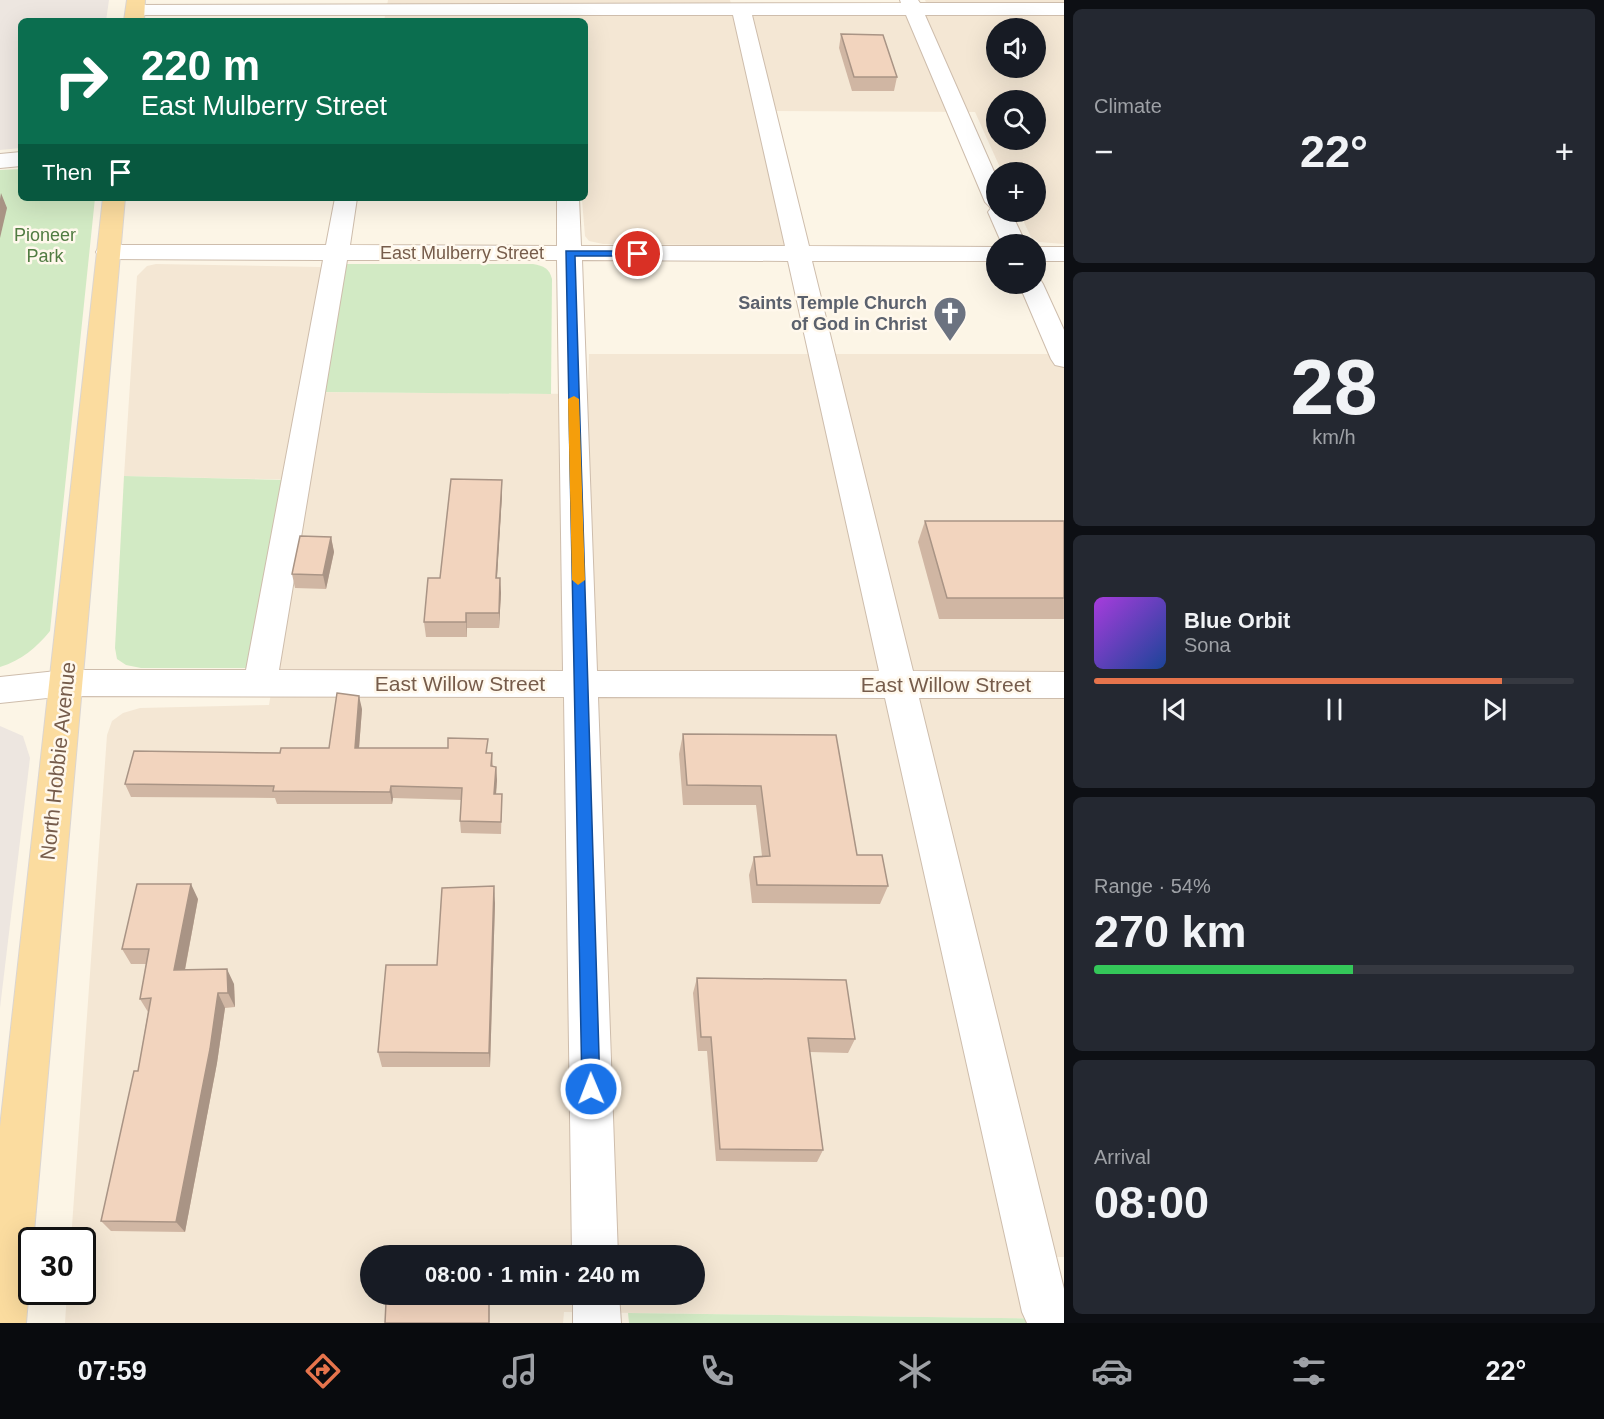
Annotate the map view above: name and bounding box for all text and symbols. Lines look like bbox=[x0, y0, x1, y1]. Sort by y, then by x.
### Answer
map controls bbox=[986, 18, 1046, 294]
button: sound bbox=[986, 18, 1046, 78]
icon: right bbox=[42, 42, 120, 120]
text: 220 m bbox=[141, 42, 260, 89]
button: search bbox=[986, 90, 1046, 150]
text: East Mulberry Street bbox=[141, 91, 387, 121]
text: Climate bbox=[1094, 95, 1162, 117]
text: 22° bbox=[1300, 126, 1368, 177]
text: − bbox=[1094, 133, 1113, 170]
text: + bbox=[1555, 133, 1574, 170]
icon: arrive bbox=[104, 156, 137, 189]
text: Then bbox=[42, 160, 92, 185]
button: + bbox=[986, 162, 1046, 222]
park label: Pioneer Park bbox=[14, 225, 76, 266]
pin bbox=[612, 228, 663, 279]
button: − bbox=[986, 234, 1046, 294]
icon: arrive bbox=[621, 237, 654, 270]
street label: East Mulberry Street bbox=[380, 243, 544, 263]
place label: Saints Temple Church of God in Christ bbox=[738, 293, 927, 334]
church icon: Saints Temple Church of God in Christ bbox=[932, 295, 968, 342]
text: 28 bbox=[1291, 343, 1377, 431]
text: km/h bbox=[1312, 426, 1356, 448]
text: Blue Orbit bbox=[1184, 608, 1290, 633]
text: Sona bbox=[1184, 634, 1231, 656]
street label: North Hobbie Avenue bbox=[36, 661, 79, 861]
street label: East Willow Street bbox=[375, 672, 545, 695]
street label: East Willow Street bbox=[861, 673, 1031, 696]
icon: previous bbox=[1158, 693, 1191, 726]
icon: pause bbox=[1318, 693, 1351, 726]
icon: next bbox=[1478, 693, 1511, 726]
text: Range · 54% bbox=[1094, 875, 1211, 897]
text: 270 km bbox=[1094, 906, 1247, 957]
position arrow bbox=[559, 1057, 623, 1121]
text: Arrival bbox=[1094, 1146, 1151, 1168]
text: 08:00 bbox=[1094, 1177, 1209, 1228]
speed limit sign: 30 bbox=[18, 1227, 96, 1305]
text: 08:00 · 1 min · 240 m bbox=[425, 1262, 640, 1287]
icon: directions bbox=[302, 1350, 344, 1392]
icon: music bbox=[499, 1350, 541, 1392]
icon: phone bbox=[696, 1350, 738, 1392]
icon: climate bbox=[894, 1350, 936, 1392]
icon: car bbox=[1091, 1350, 1133, 1392]
icon: filters bbox=[1288, 1350, 1330, 1392]
text: 07:59 bbox=[78, 1356, 147, 1386]
text: 22° bbox=[1485, 1356, 1526, 1386]

